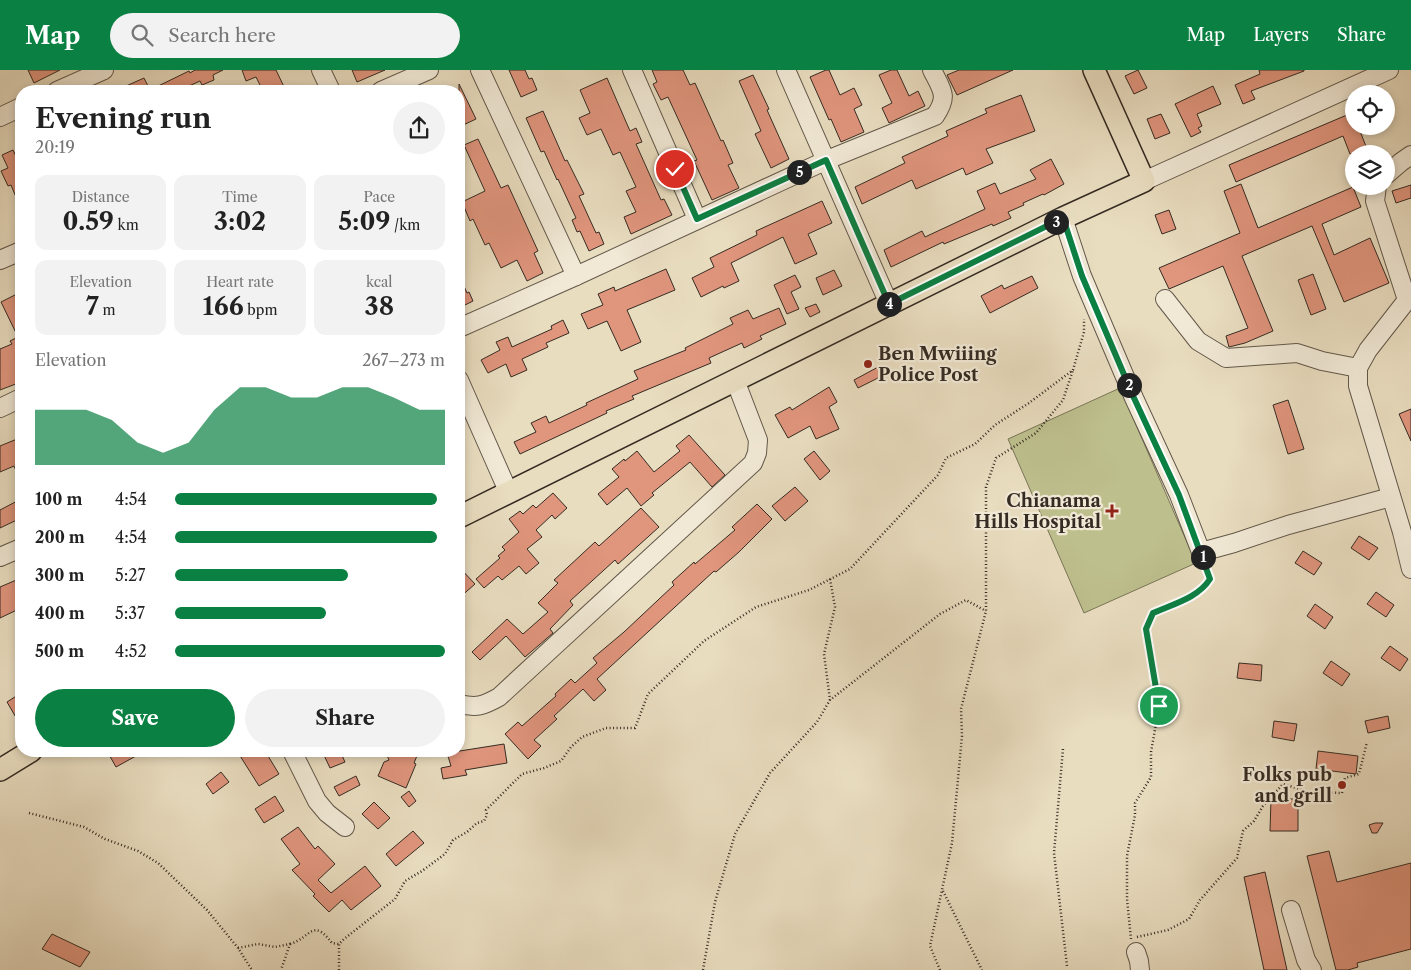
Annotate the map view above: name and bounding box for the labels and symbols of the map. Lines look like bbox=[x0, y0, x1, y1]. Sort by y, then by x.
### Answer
pin bbox=[654, 148, 696, 190]
pin: 5 bbox=[786, 160, 812, 184]
pin: 3 bbox=[1044, 210, 1068, 234]
pin: 4 bbox=[876, 292, 902, 316]
place label: Ben Mwiiing Police Post bbox=[878, 343, 997, 386]
marker: Ben Mwiiing Police Post bbox=[862, 358, 874, 370]
pin: 2 bbox=[1116, 372, 1142, 398]
place label: Chianama Hills Hospital bbox=[974, 490, 1102, 533]
marker: Chianama Hills Hospital bbox=[1105, 504, 1119, 518]
pin: 1 bbox=[1190, 544, 1216, 570]
pin bbox=[1138, 685, 1180, 727]
place label: Folks pub and grill bbox=[1242, 764, 1332, 807]
marker: Folks pub and grill bbox=[1336, 779, 1348, 791]

